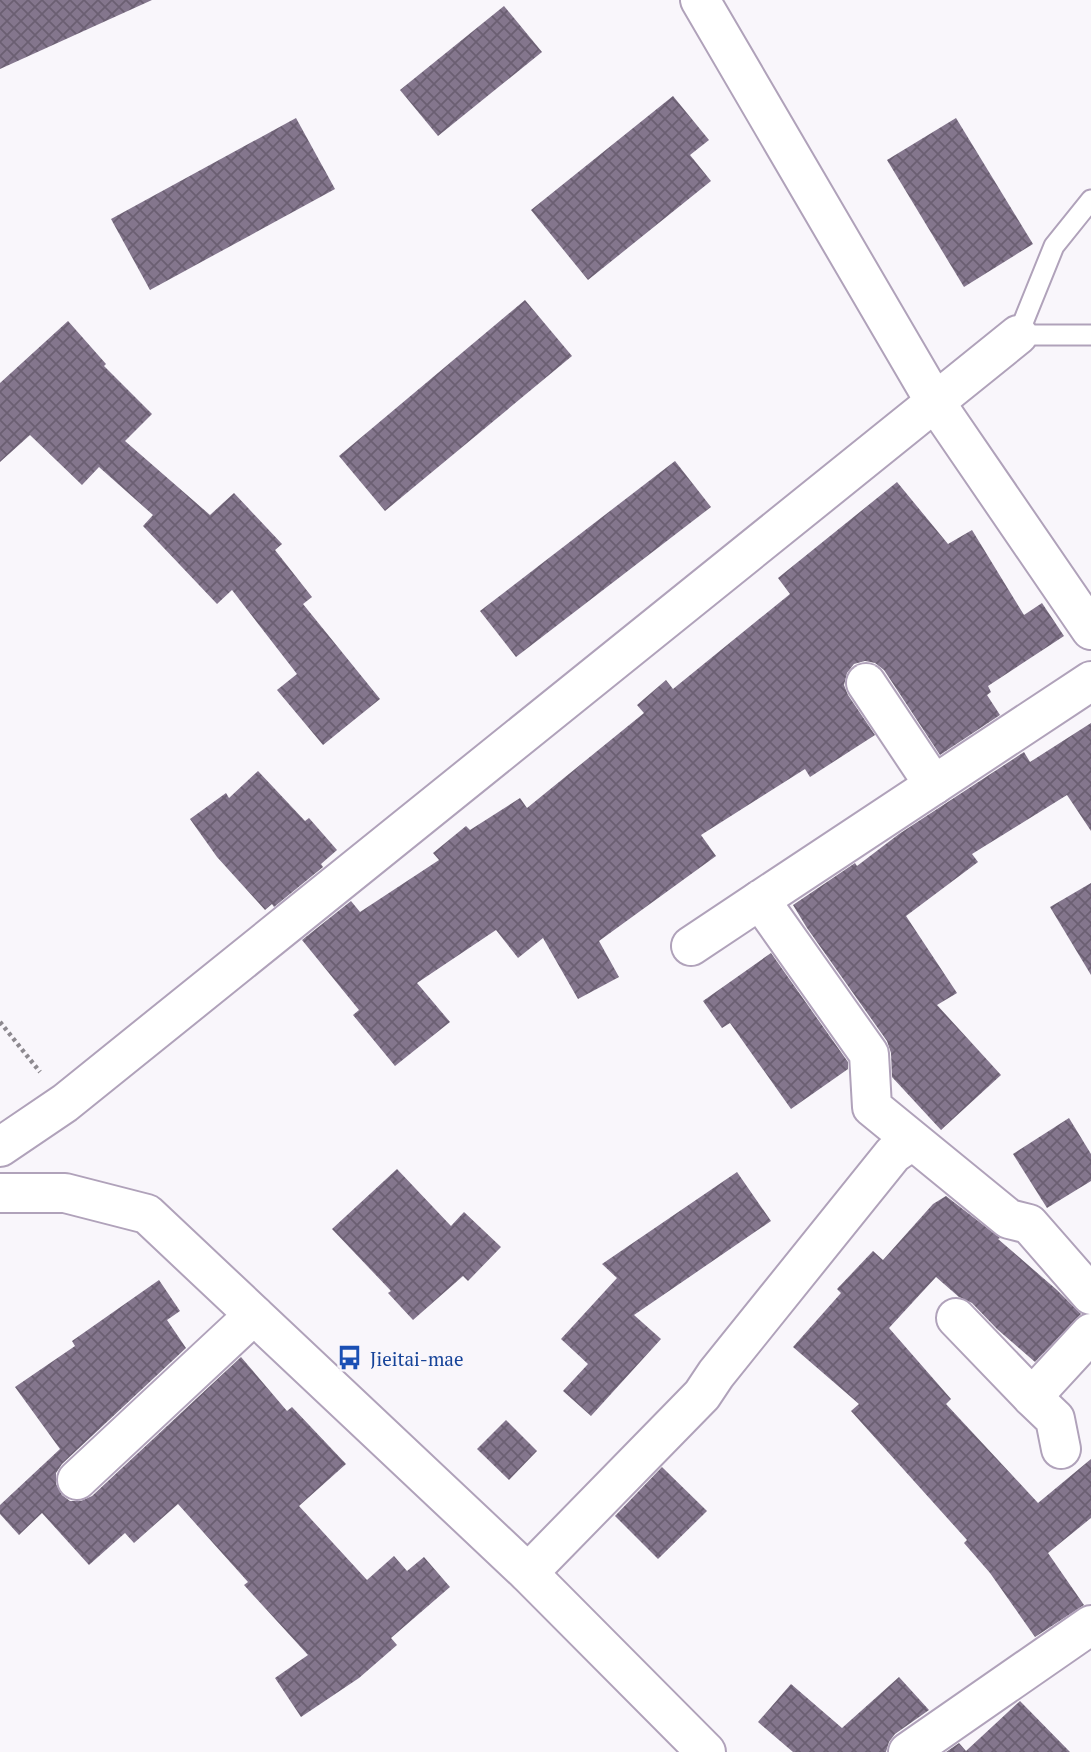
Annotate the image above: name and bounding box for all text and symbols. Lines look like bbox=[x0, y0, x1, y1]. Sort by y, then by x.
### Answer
bus stop icon: Jieitai-mae bbox=[336, 1344, 364, 1372]
place label: Jieitai-mae bbox=[370, 1346, 463, 1371]

